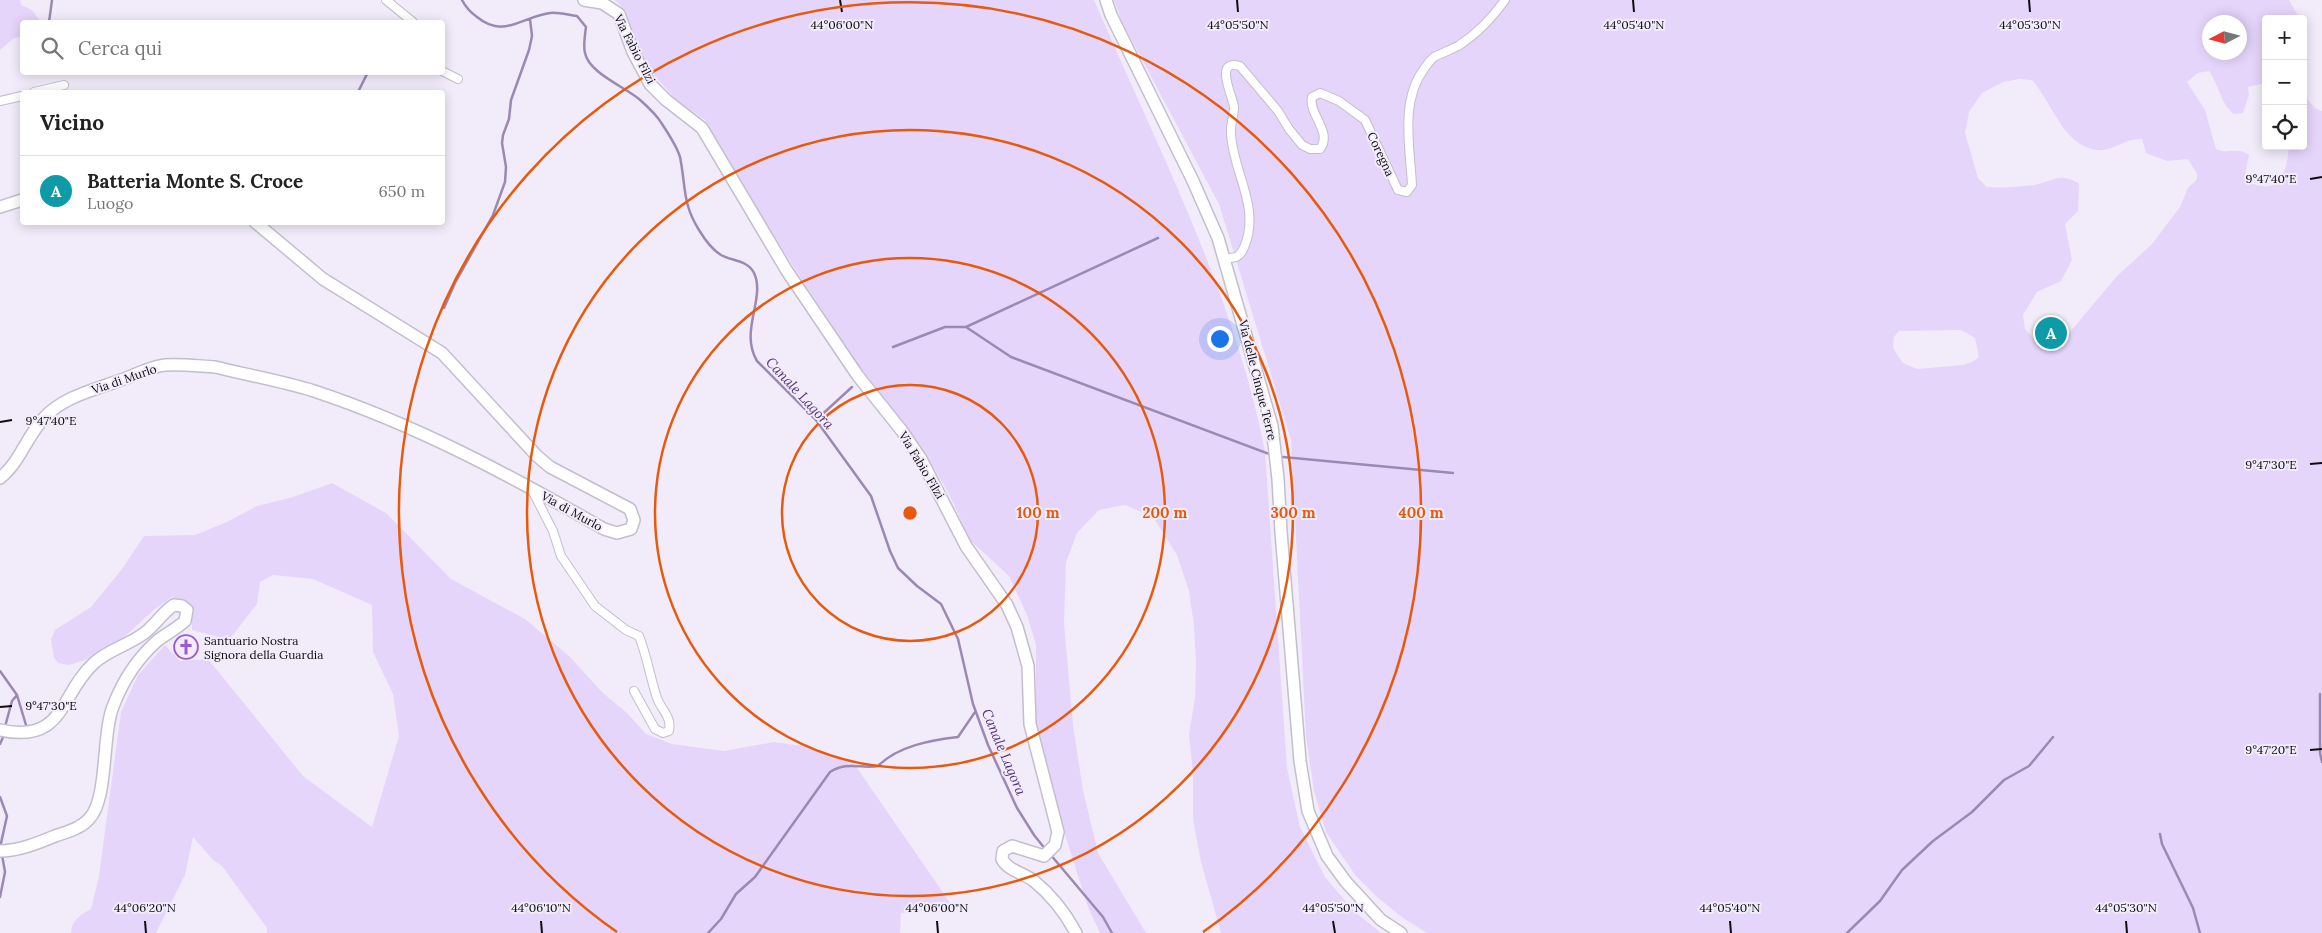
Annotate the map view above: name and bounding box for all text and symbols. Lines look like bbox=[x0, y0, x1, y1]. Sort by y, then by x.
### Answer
street label: Via Fabio Filzi bbox=[611, 11, 659, 86]
north arrow bbox=[2202, 15, 2247, 60]
map controls bbox=[2262, 15, 2307, 150]
button: + bbox=[2262, 15, 2307, 60]
text: 44°06'00"N bbox=[811, 17, 873, 32]
text: 44°05'50"N bbox=[1207, 17, 1269, 32]
text: 44°05'40"N bbox=[1604, 17, 1664, 32]
text: 44°05'30"N bbox=[1999, 17, 2061, 32]
search box bbox=[20, 20, 445, 75]
icon: search bbox=[38, 34, 66, 62]
text: Cerca qui bbox=[78, 36, 162, 60]
button: − bbox=[2262, 60, 2307, 105]
button: locate bbox=[2262, 105, 2307, 150]
text: Vicino bbox=[40, 109, 104, 136]
street label: Coregna bbox=[1364, 129, 1398, 179]
text: Batteria Monte S. Croce bbox=[87, 169, 303, 193]
text: 9°47'40"E bbox=[2246, 171, 2296, 186]
text: A bbox=[51, 181, 61, 201]
text: 650 m bbox=[379, 181, 425, 201]
text: Luogo bbox=[87, 193, 133, 213]
pin: A bbox=[2035, 314, 2067, 352]
street label: Via delle Cinque Terre bbox=[1236, 317, 1280, 442]
your location bbox=[1207, 326, 1233, 352]
water label: Canale Lagora bbox=[762, 353, 838, 433]
street label: Via di Murlo bbox=[89, 361, 158, 397]
text: 9°47'40"E bbox=[26, 413, 76, 428]
street label: Via Fabio Filzi bbox=[896, 428, 948, 501]
text: 9°47'30"E bbox=[2245, 457, 2297, 472]
street label: Via di Murlo bbox=[538, 488, 605, 534]
text: 100 m bbox=[1017, 503, 1060, 522]
text: 200 m bbox=[1143, 503, 1188, 522]
text: 300 m bbox=[1270, 503, 1316, 522]
text: 400 m bbox=[1398, 503, 1444, 522]
centre of rings bbox=[901, 504, 919, 522]
place label: Santuario Nostra Signora della Guardia bbox=[204, 633, 323, 662]
church icon: Santuario Nostra Signora della Guardia bbox=[173, 634, 199, 660]
text: 9°47'30"E bbox=[25, 698, 77, 713]
water label: Canale Lagora bbox=[978, 706, 1030, 798]
text: 9°47'20"E bbox=[2245, 742, 2297, 757]
text: 44°06'20"N bbox=[114, 900, 176, 915]
text: 44°06'10"N bbox=[511, 900, 571, 915]
text: 44°06'00"N bbox=[906, 900, 968, 915]
text: 44°05'50"N bbox=[1302, 900, 1364, 915]
text: 44°05'40"N bbox=[1700, 900, 1760, 915]
text: 44°05'30"N bbox=[2095, 900, 2157, 915]

